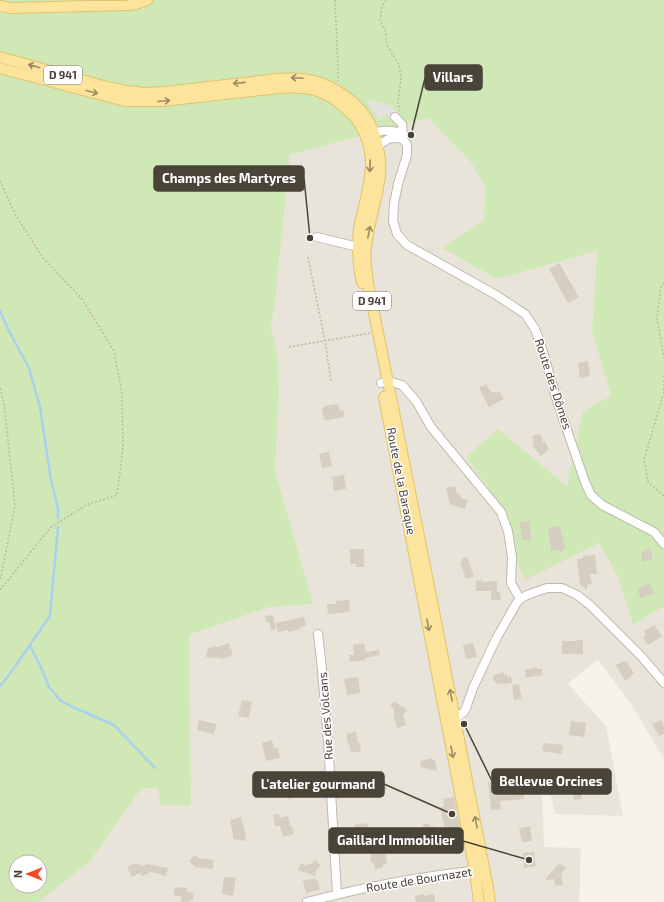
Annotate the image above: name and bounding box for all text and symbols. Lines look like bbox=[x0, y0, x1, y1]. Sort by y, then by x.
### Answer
one-way arrow bbox=[28, 62, 41, 69]
callout: Villars bbox=[425, 65, 482, 90]
road number: D 941 bbox=[44, 66, 82, 84]
text: Villars bbox=[433, 69, 473, 85]
one-way arrow bbox=[291, 75, 304, 82]
one-way arrow bbox=[233, 79, 246, 87]
one-way arrow bbox=[85, 89, 98, 97]
one-way arrow bbox=[157, 97, 170, 105]
one-way arrow bbox=[366, 159, 374, 172]
callout: Champs des Martyres bbox=[154, 166, 304, 191]
text: Champs des Martyres bbox=[162, 170, 296, 186]
one-way arrow bbox=[365, 225, 373, 238]
road number: D 941 bbox=[353, 292, 391, 310]
street label: Route des Dômes bbox=[533, 337, 575, 431]
street label: Route de la Baraque bbox=[385, 426, 419, 536]
one-way arrow bbox=[425, 618, 433, 631]
street label: Rue des Volcans bbox=[315, 672, 335, 760]
one-way arrow bbox=[446, 689, 454, 702]
one-way arrow bbox=[449, 746, 457, 759]
callout: Bellevue Orcines bbox=[492, 769, 611, 794]
callout: L'atelier gourmand bbox=[253, 772, 384, 797]
text: Bellevue Orcines bbox=[499, 773, 603, 789]
text: L'atelier gourmand bbox=[261, 776, 375, 792]
one-way arrow bbox=[471, 816, 479, 829]
callout: Gaillard Immobilier bbox=[329, 828, 463, 853]
text: Gaillard Immobilier bbox=[337, 832, 455, 848]
north arrow bbox=[8, 854, 48, 894]
street label: Route de Bournazet bbox=[365, 864, 473, 894]
text: N bbox=[11, 870, 24, 878]

